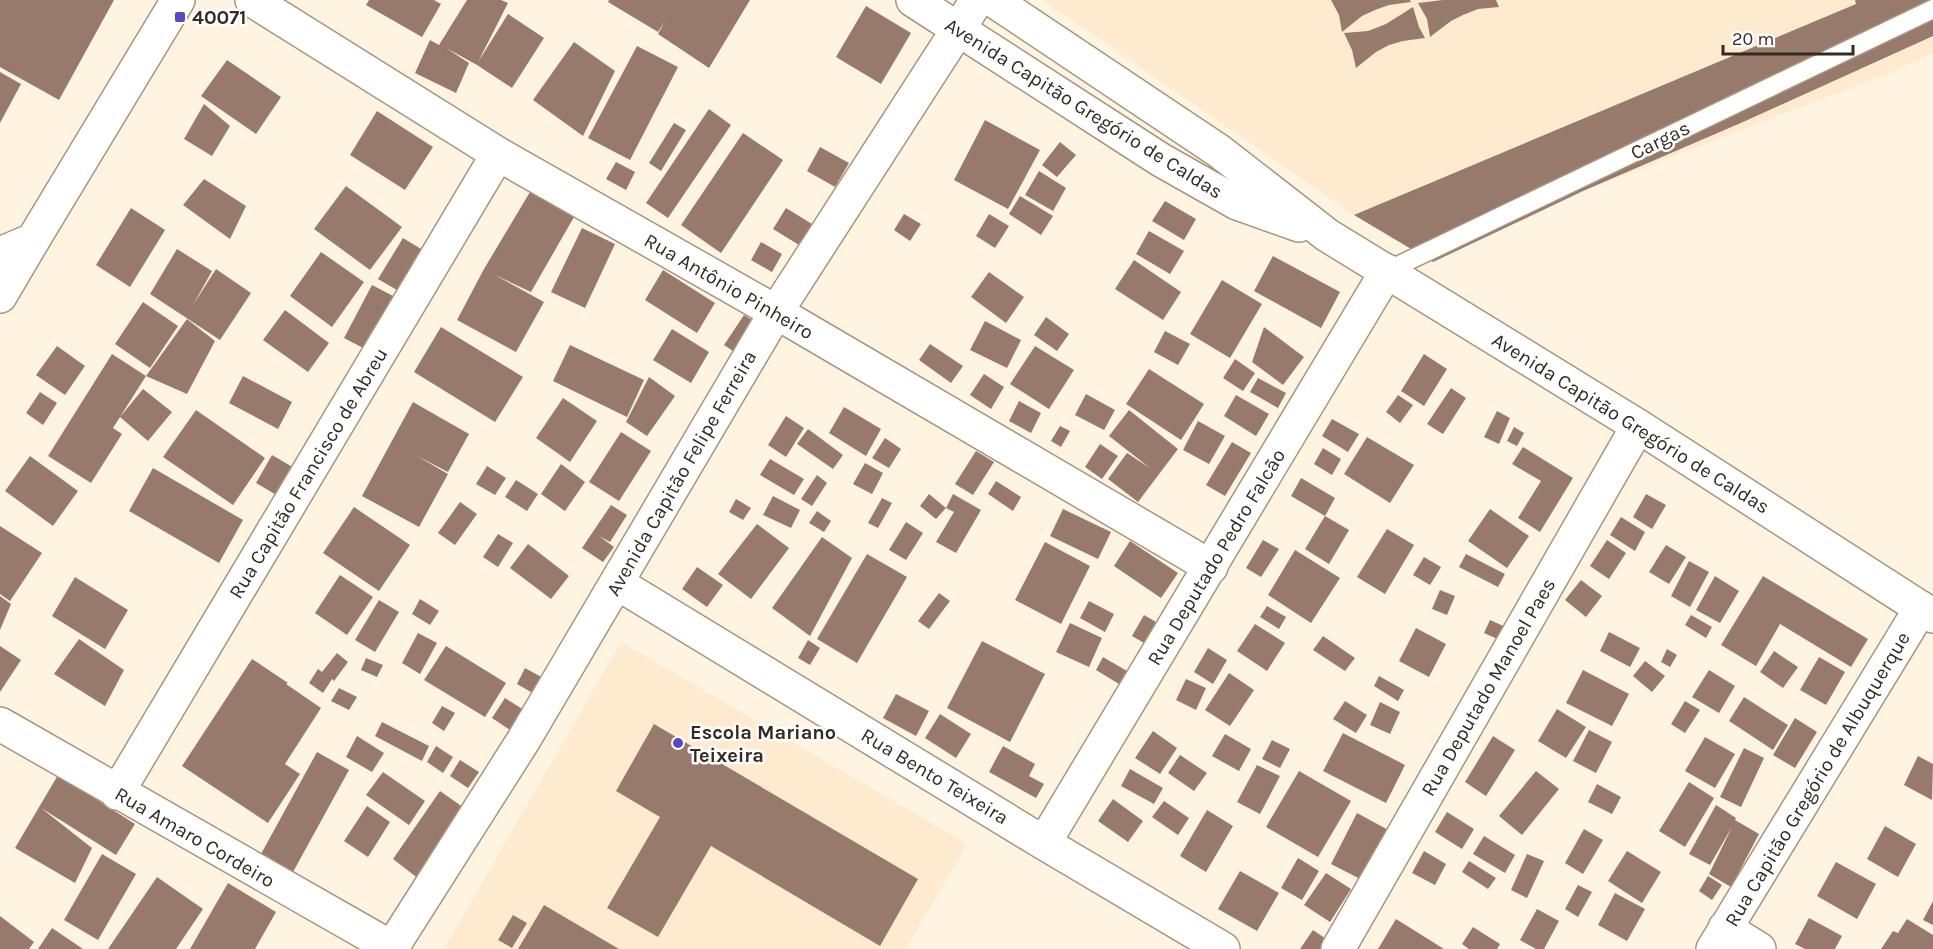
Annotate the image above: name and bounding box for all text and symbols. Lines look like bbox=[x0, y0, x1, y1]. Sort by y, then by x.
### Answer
place label: 40071 bbox=[192, 6, 246, 29]
marker: 40071 bbox=[173, 10, 187, 24]
street label: Avenida Capitão Gregório de Caldas bbox=[941, 13, 1227, 204]
scale bar bbox=[1723, 18, 1854, 56]
text: 20 m bbox=[1732, 28, 1774, 50]
street label: Cargas bbox=[1627, 116, 1694, 165]
street label: Rua Antônio Pinheiro bbox=[640, 229, 817, 344]
street label: Avenida Capitão Gregório de Caldas bbox=[1488, 328, 1774, 519]
street label: Rua Capitão Francisco de Abreu bbox=[224, 344, 393, 603]
street label: Avenida Capitão Felipe Ferreira bbox=[602, 346, 761, 600]
street label: Rua Deputado Pedro Falcão bbox=[1143, 445, 1290, 670]
street label: Rua Deputado Manoel Paes bbox=[1417, 574, 1560, 800]
street label: Rua Capitão Gregório de Albuquerque bbox=[1720, 628, 1915, 931]
place label: Escola Mariano Teixeira bbox=[690, 721, 836, 767]
street label: Rua Bento Teixeira bbox=[857, 723, 1012, 829]
marker: Escola Mariano Teixeira bbox=[671, 736, 685, 750]
street label: Rua Amaro Cordeiro bbox=[111, 782, 279, 893]

